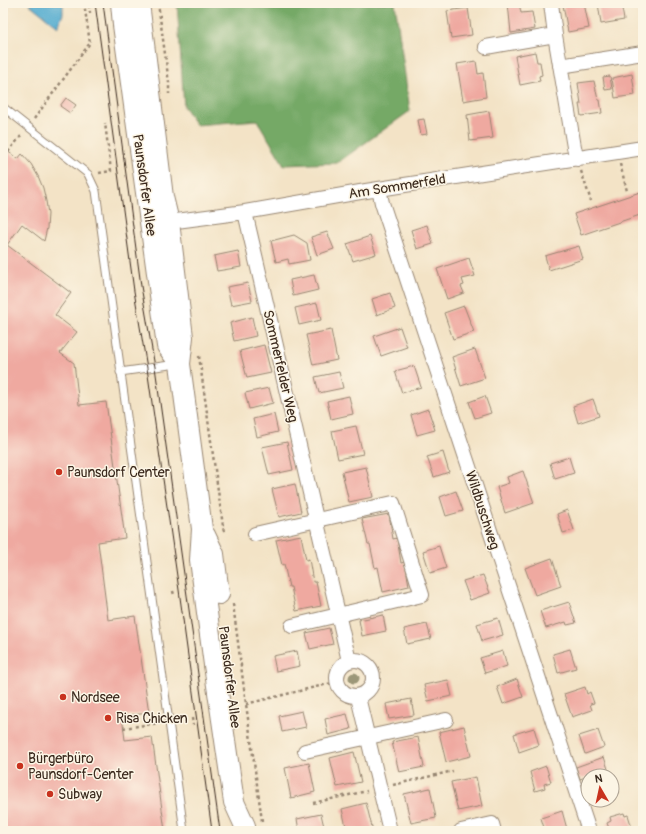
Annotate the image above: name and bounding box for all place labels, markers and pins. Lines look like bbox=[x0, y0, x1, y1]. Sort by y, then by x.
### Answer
place label: Paunsdorf Center bbox=[67, 464, 170, 481]
marker: Paunsdorf Center bbox=[54, 467, 64, 477]
place label: Nordsee bbox=[71, 689, 120, 706]
marker: Nordsee bbox=[58, 692, 68, 702]
place label: Risa Chicken bbox=[116, 710, 188, 727]
marker: Risa Chicken bbox=[103, 713, 113, 723]
place label: Bürgerbüro Paunsdorf-Center bbox=[28, 750, 134, 783]
marker: Bürgerbüro Paunsdorf-Center bbox=[15, 761, 25, 771]
place label: Subway bbox=[58, 786, 102, 803]
marker: Subway bbox=[45, 789, 55, 799]

